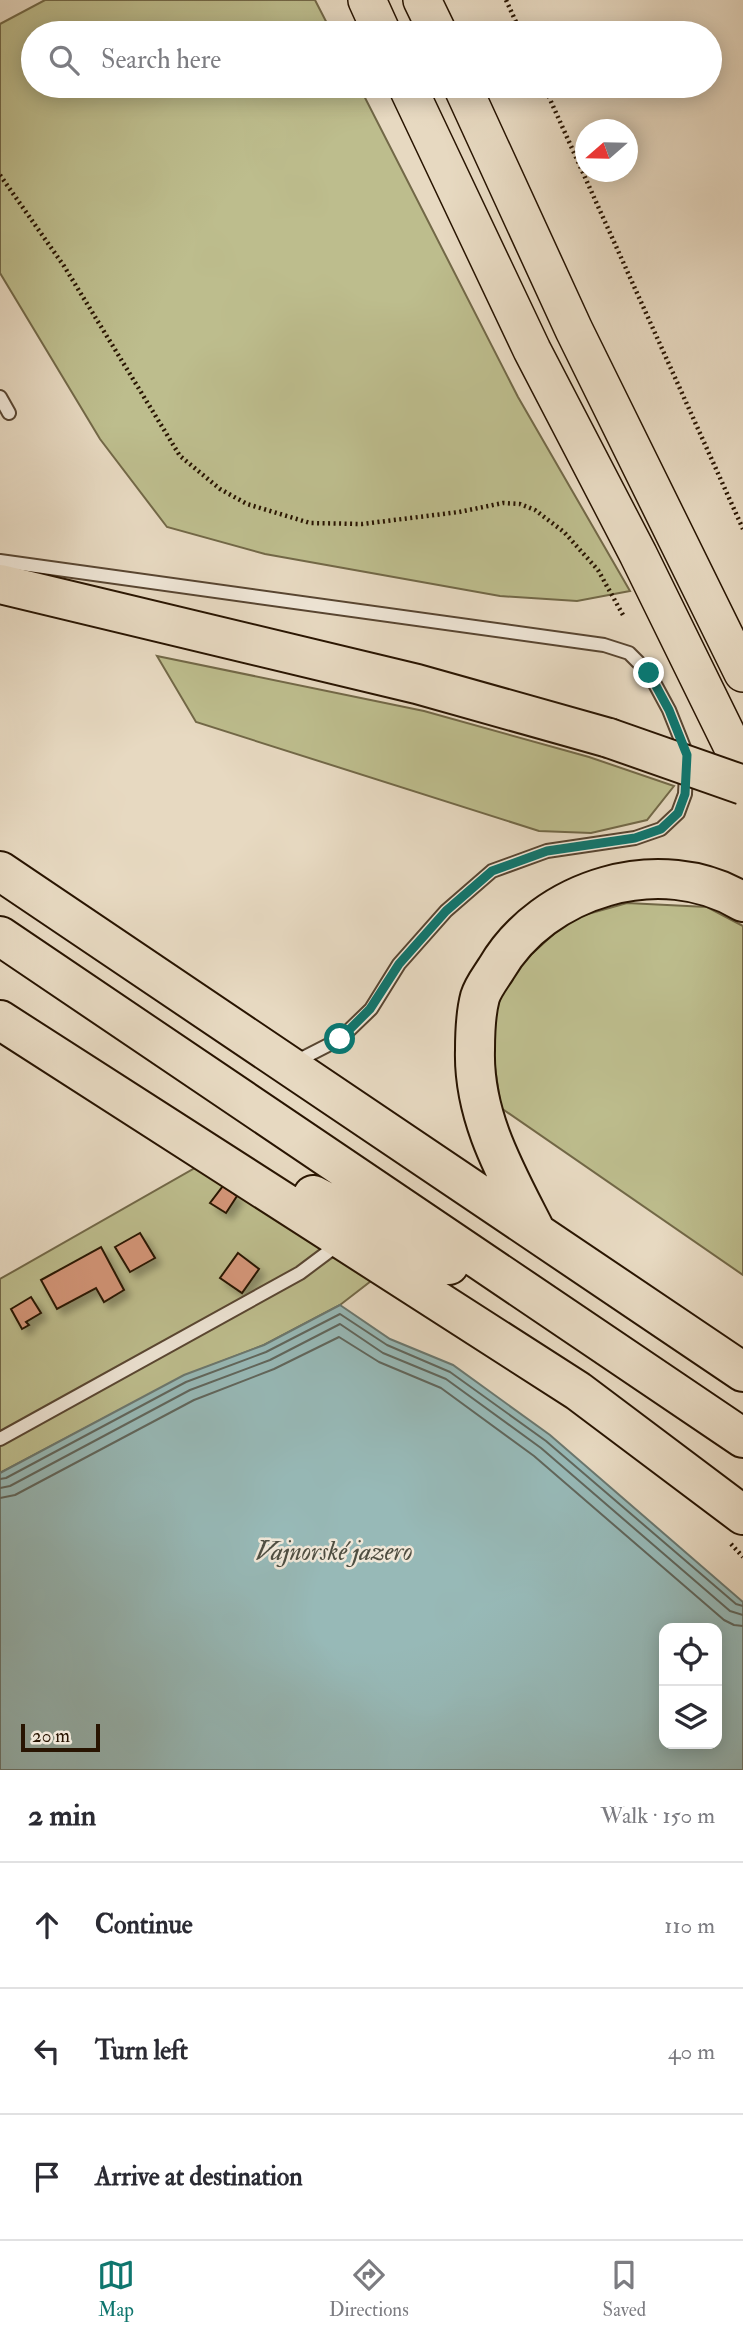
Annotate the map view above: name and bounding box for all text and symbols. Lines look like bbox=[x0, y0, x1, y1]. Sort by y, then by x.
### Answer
search box bbox=[21, 21, 722, 98]
icon: search bbox=[45, 41, 83, 79]
text: Search here bbox=[101, 44, 221, 76]
north arrow bbox=[575, 119, 638, 182]
route end bbox=[633, 657, 664, 688]
route start bbox=[324, 1023, 355, 1054]
water label: Vajnorské jazero bbox=[256, 1536, 412, 1568]
map controls bbox=[659, 1623, 722, 1749]
button: locate bbox=[659, 1623, 722, 1686]
button: layers bbox=[659, 1686, 722, 1749]
scale bar bbox=[21, 1721, 100, 1753]
text: 20 m bbox=[32, 1724, 70, 1748]
text: 2 min bbox=[28, 1797, 96, 1834]
text: Walk · 150 m bbox=[601, 1801, 715, 1830]
icon: ahead bbox=[28, 1906, 66, 1944]
text: Continue bbox=[95, 1909, 193, 1941]
text: 110 m bbox=[664, 1911, 715, 1940]
icon: left bbox=[28, 2032, 66, 2070]
text: Turn left bbox=[95, 2035, 188, 2067]
text: 40 m bbox=[668, 2037, 715, 2066]
icon: arrive bbox=[28, 2158, 66, 2196]
text: Arrive at destination bbox=[95, 2161, 303, 2193]
tab: Map bbox=[97, 2256, 135, 2322]
tab: Directions bbox=[329, 2256, 409, 2322]
tab: Saved bbox=[603, 2256, 646, 2322]

